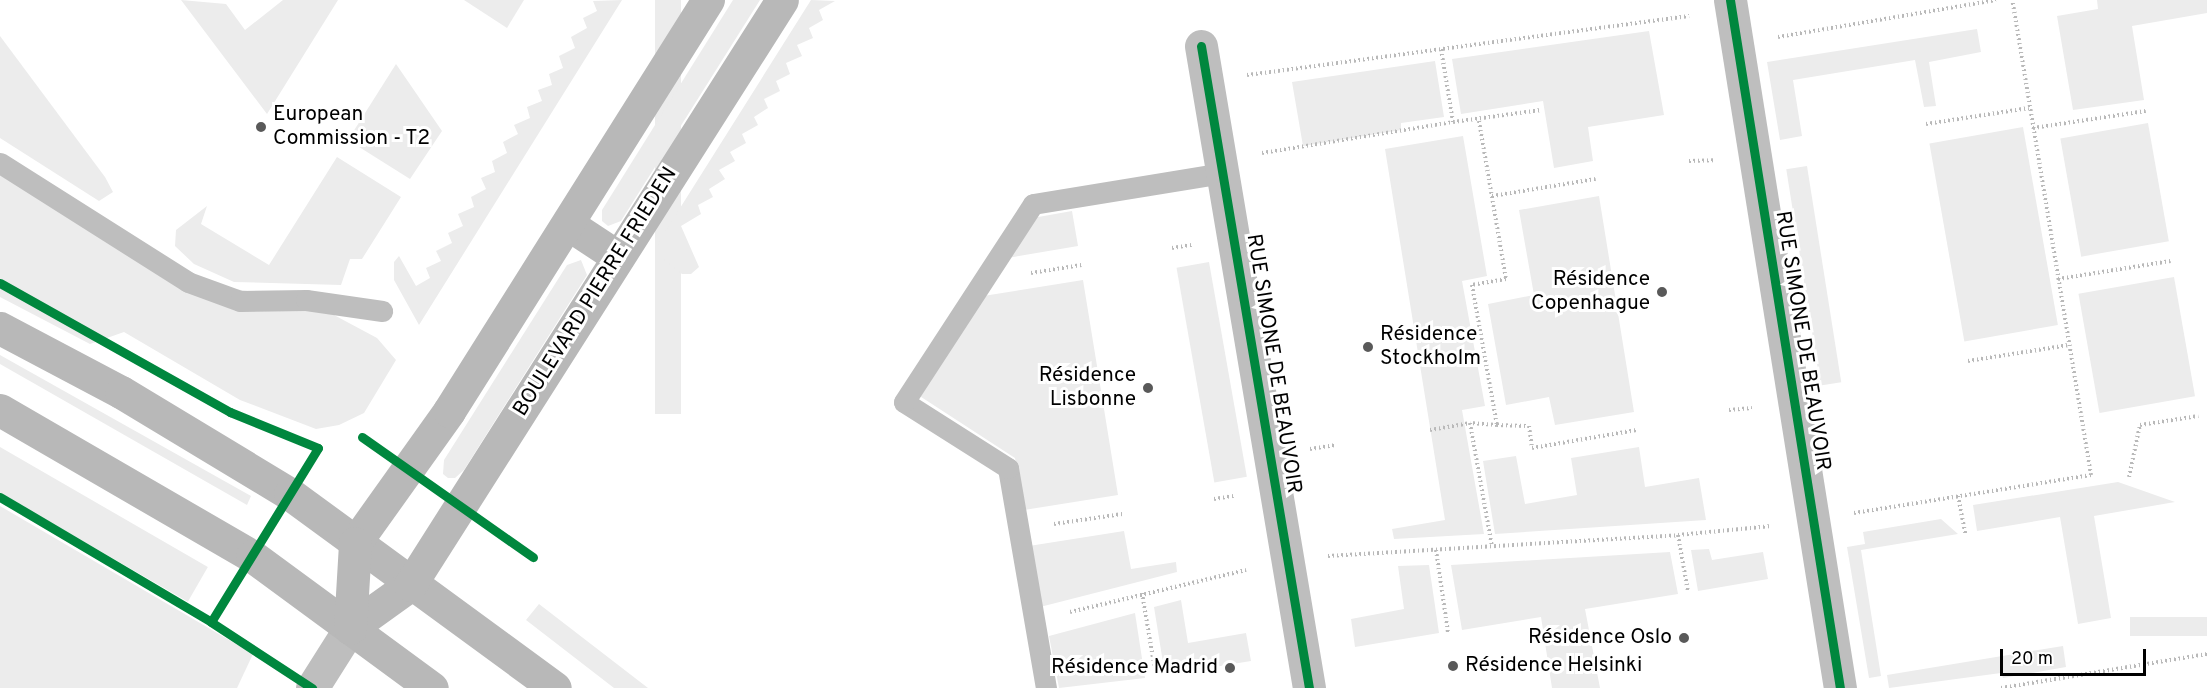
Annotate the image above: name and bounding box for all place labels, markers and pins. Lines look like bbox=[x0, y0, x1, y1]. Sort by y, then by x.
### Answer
place label: European Commission - T2 bbox=[273, 102, 431, 152]
marker: European Commission - T2 bbox=[254, 120, 268, 134]
place label: Résidence Copenhague bbox=[1531, 267, 1650, 317]
marker: Résidence Copenhague bbox=[1655, 285, 1669, 299]
place label: Résidence Stockholm bbox=[1380, 322, 1481, 372]
marker: Résidence Stockholm bbox=[1361, 340, 1375, 354]
place label: Résidence Lisbonne bbox=[1039, 363, 1136, 413]
marker: Résidence Lisbonne bbox=[1141, 381, 1155, 395]
place label: Résidence Oslo bbox=[1528, 625, 1672, 651]
marker: Résidence Oslo bbox=[1677, 631, 1691, 645]
place label: Résidence Helsinki bbox=[1465, 653, 1642, 679]
place label: Résidence Madrid bbox=[1051, 655, 1218, 681]
marker: Résidence Helsinki bbox=[1446, 659, 1460, 673]
marker: Résidence Madrid bbox=[1223, 661, 1237, 675]

